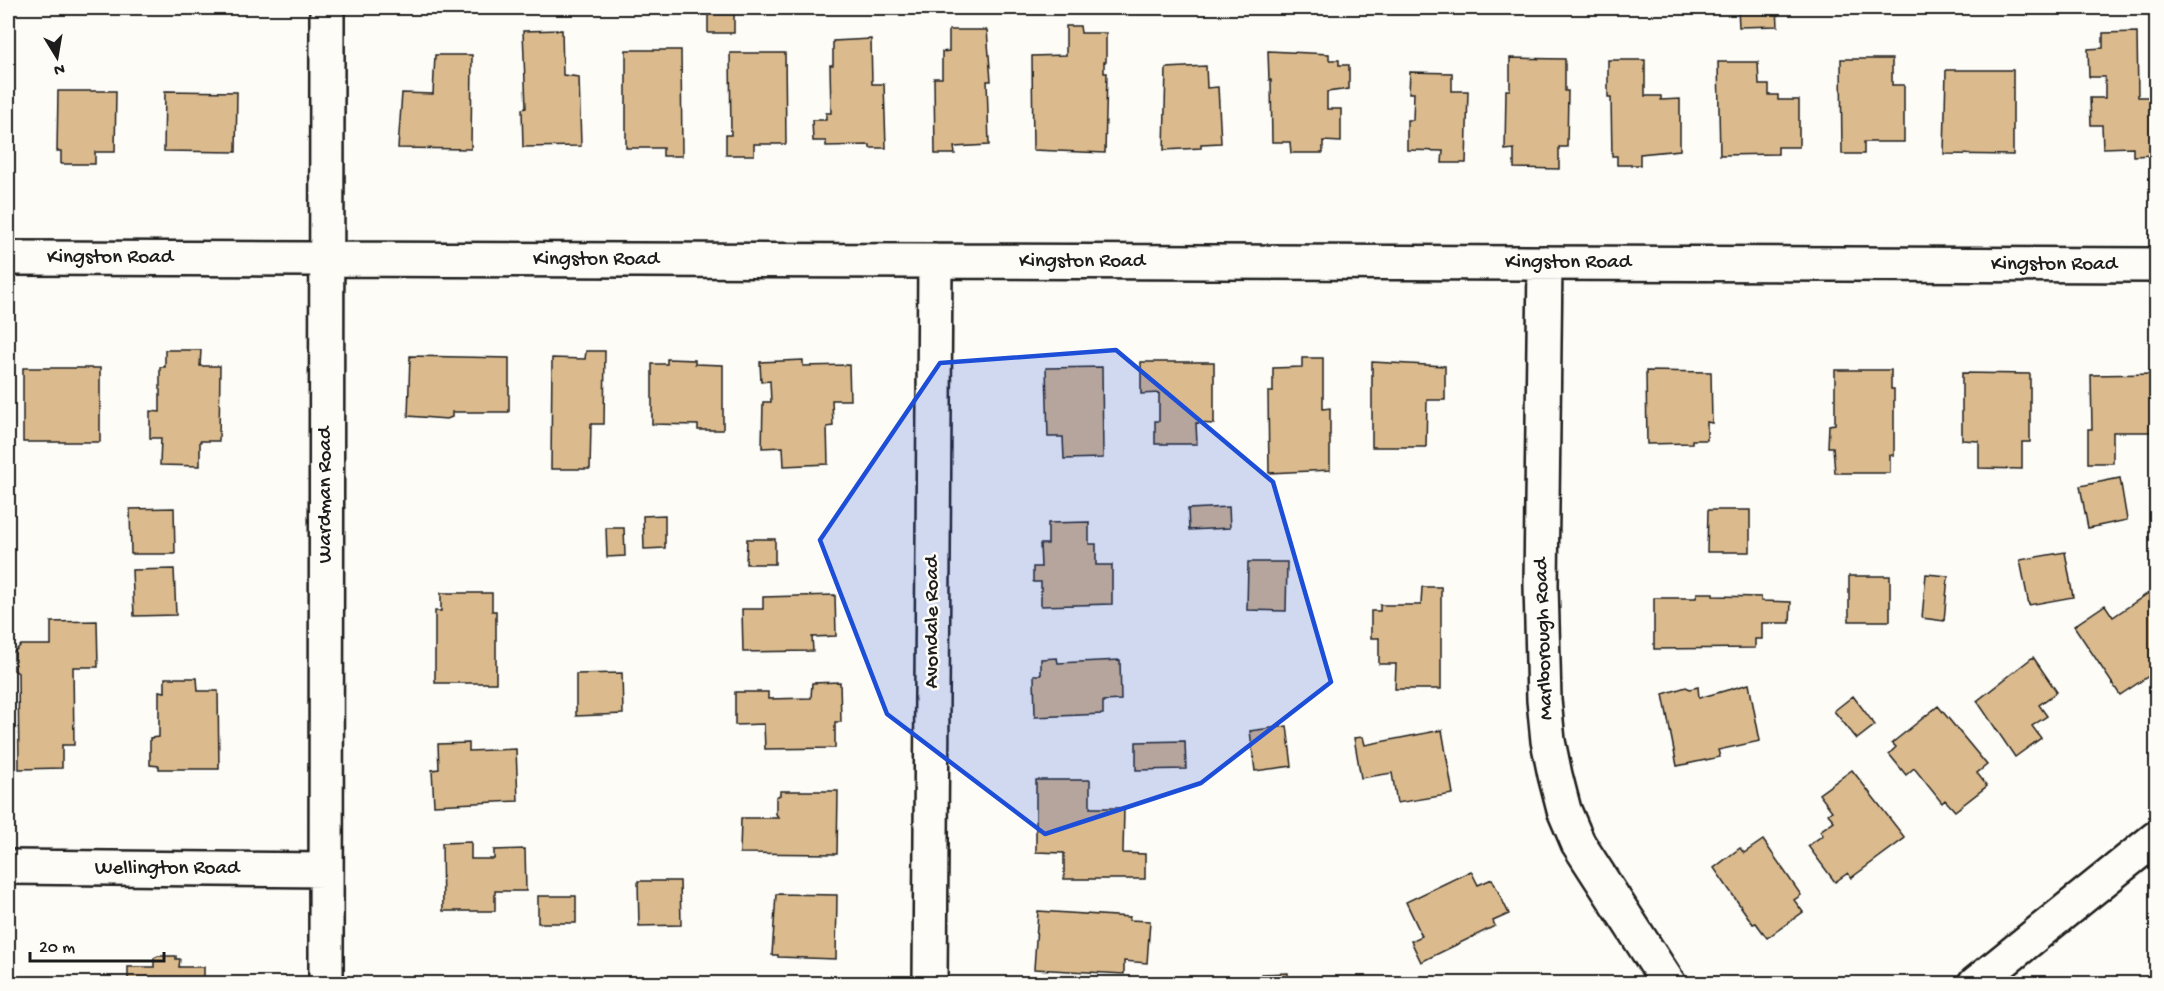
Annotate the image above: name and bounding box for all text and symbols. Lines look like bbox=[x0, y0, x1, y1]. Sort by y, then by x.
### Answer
north arrow bbox=[27, 27, 87, 87]
text: N bbox=[52, 58, 66, 79]
street label: Kingston Road bbox=[47, 246, 175, 271]
street label: Kingston Road bbox=[533, 248, 661, 273]
street label: Kingston Road bbox=[1019, 250, 1147, 275]
street label: Kingston Road bbox=[1505, 251, 1633, 276]
street label: Kingston Road bbox=[1991, 253, 2119, 278]
street label: Wardman Road bbox=[314, 425, 339, 563]
street label: Avondale Road bbox=[921, 554, 946, 688]
street label: Marlborough Road bbox=[1530, 556, 1560, 721]
street label: Wellington Road bbox=[95, 857, 241, 882]
scale bar bbox=[30, 925, 164, 963]
text: 20 m bbox=[39, 938, 75, 959]

